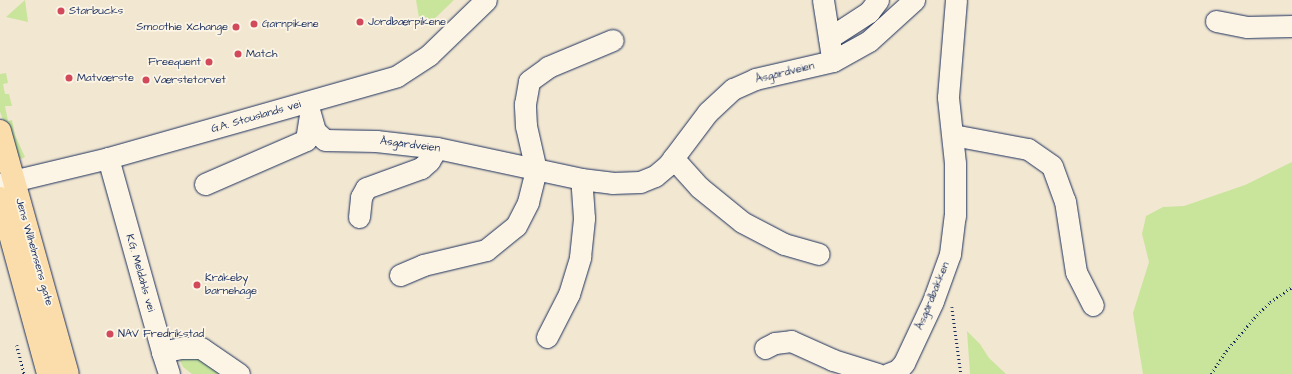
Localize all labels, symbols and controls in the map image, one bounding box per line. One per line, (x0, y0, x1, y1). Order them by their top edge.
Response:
place label: Starbucks (69, 4, 123, 18)
marker: Starbucks (56, 6, 66, 16)
place label: Jordbærpikene (368, 15, 446, 29)
place label: Garnpikene (262, 17, 319, 31)
marker: Jordbærpikene (355, 17, 365, 27)
marker: Garnpikene (249, 19, 259, 29)
place label: Smoothie Xchange (136, 20, 228, 34)
marker: Smoothie Xchange (231, 22, 241, 32)
place label: Match (246, 47, 278, 61)
marker: Match (233, 49, 243, 59)
place label: Freequent (148, 55, 201, 69)
marker: Freequent (204, 57, 214, 67)
street label: Åsgårdveien (754, 59, 816, 87)
place label: Matværste (77, 71, 134, 85)
marker: Matværste (64, 73, 74, 83)
place label: Værstetorvet (154, 73, 226, 87)
marker: Værstetorvet (141, 75, 151, 85)
street label: G.A. Stouslands vei (210, 98, 302, 136)
street label: Åsgårdveien (379, 135, 441, 155)
street label: Jens Wilhelmsens gate (12, 197, 56, 307)
street label: K.G. Meldahls vei (123, 233, 157, 313)
street label: Åsgårdbakken (913, 260, 953, 332)
place label: Kråkeby barnehage (205, 272, 257, 298)
marker: Kråkeby barnehage (192, 280, 202, 290)
place label: NAV Fredrikstad (118, 327, 204, 341)
marker: NAV Fredrikstad (105, 329, 115, 339)

